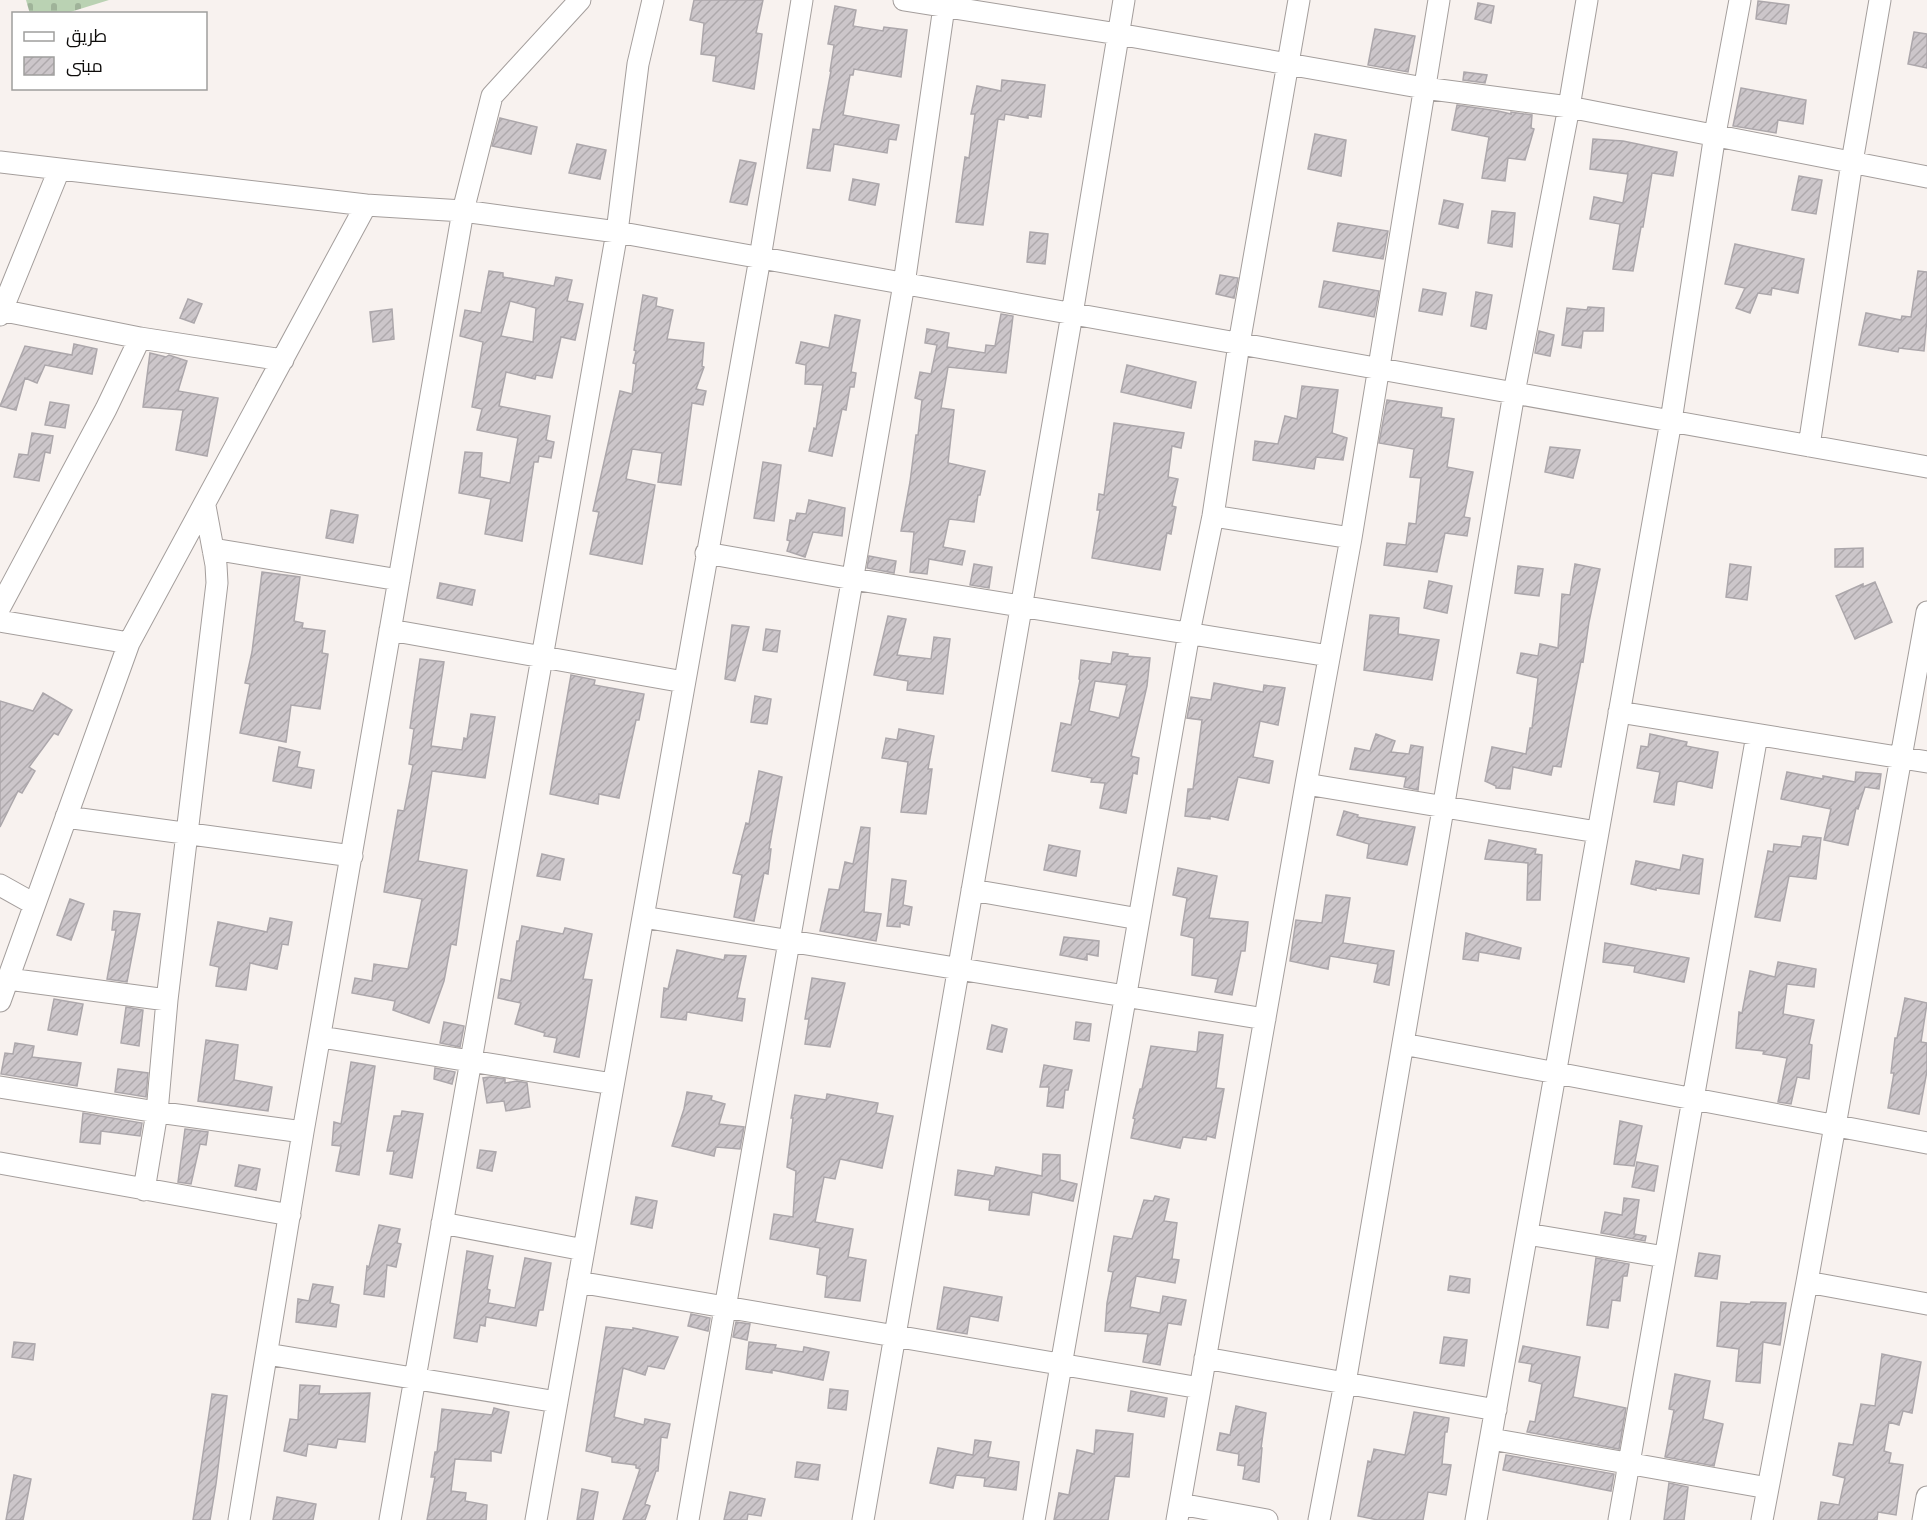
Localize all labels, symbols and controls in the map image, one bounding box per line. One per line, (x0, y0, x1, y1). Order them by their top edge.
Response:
legend (12, 12, 207, 90)
text: طريق (66, 24, 107, 48)
text: مبنى (66, 54, 103, 78)

